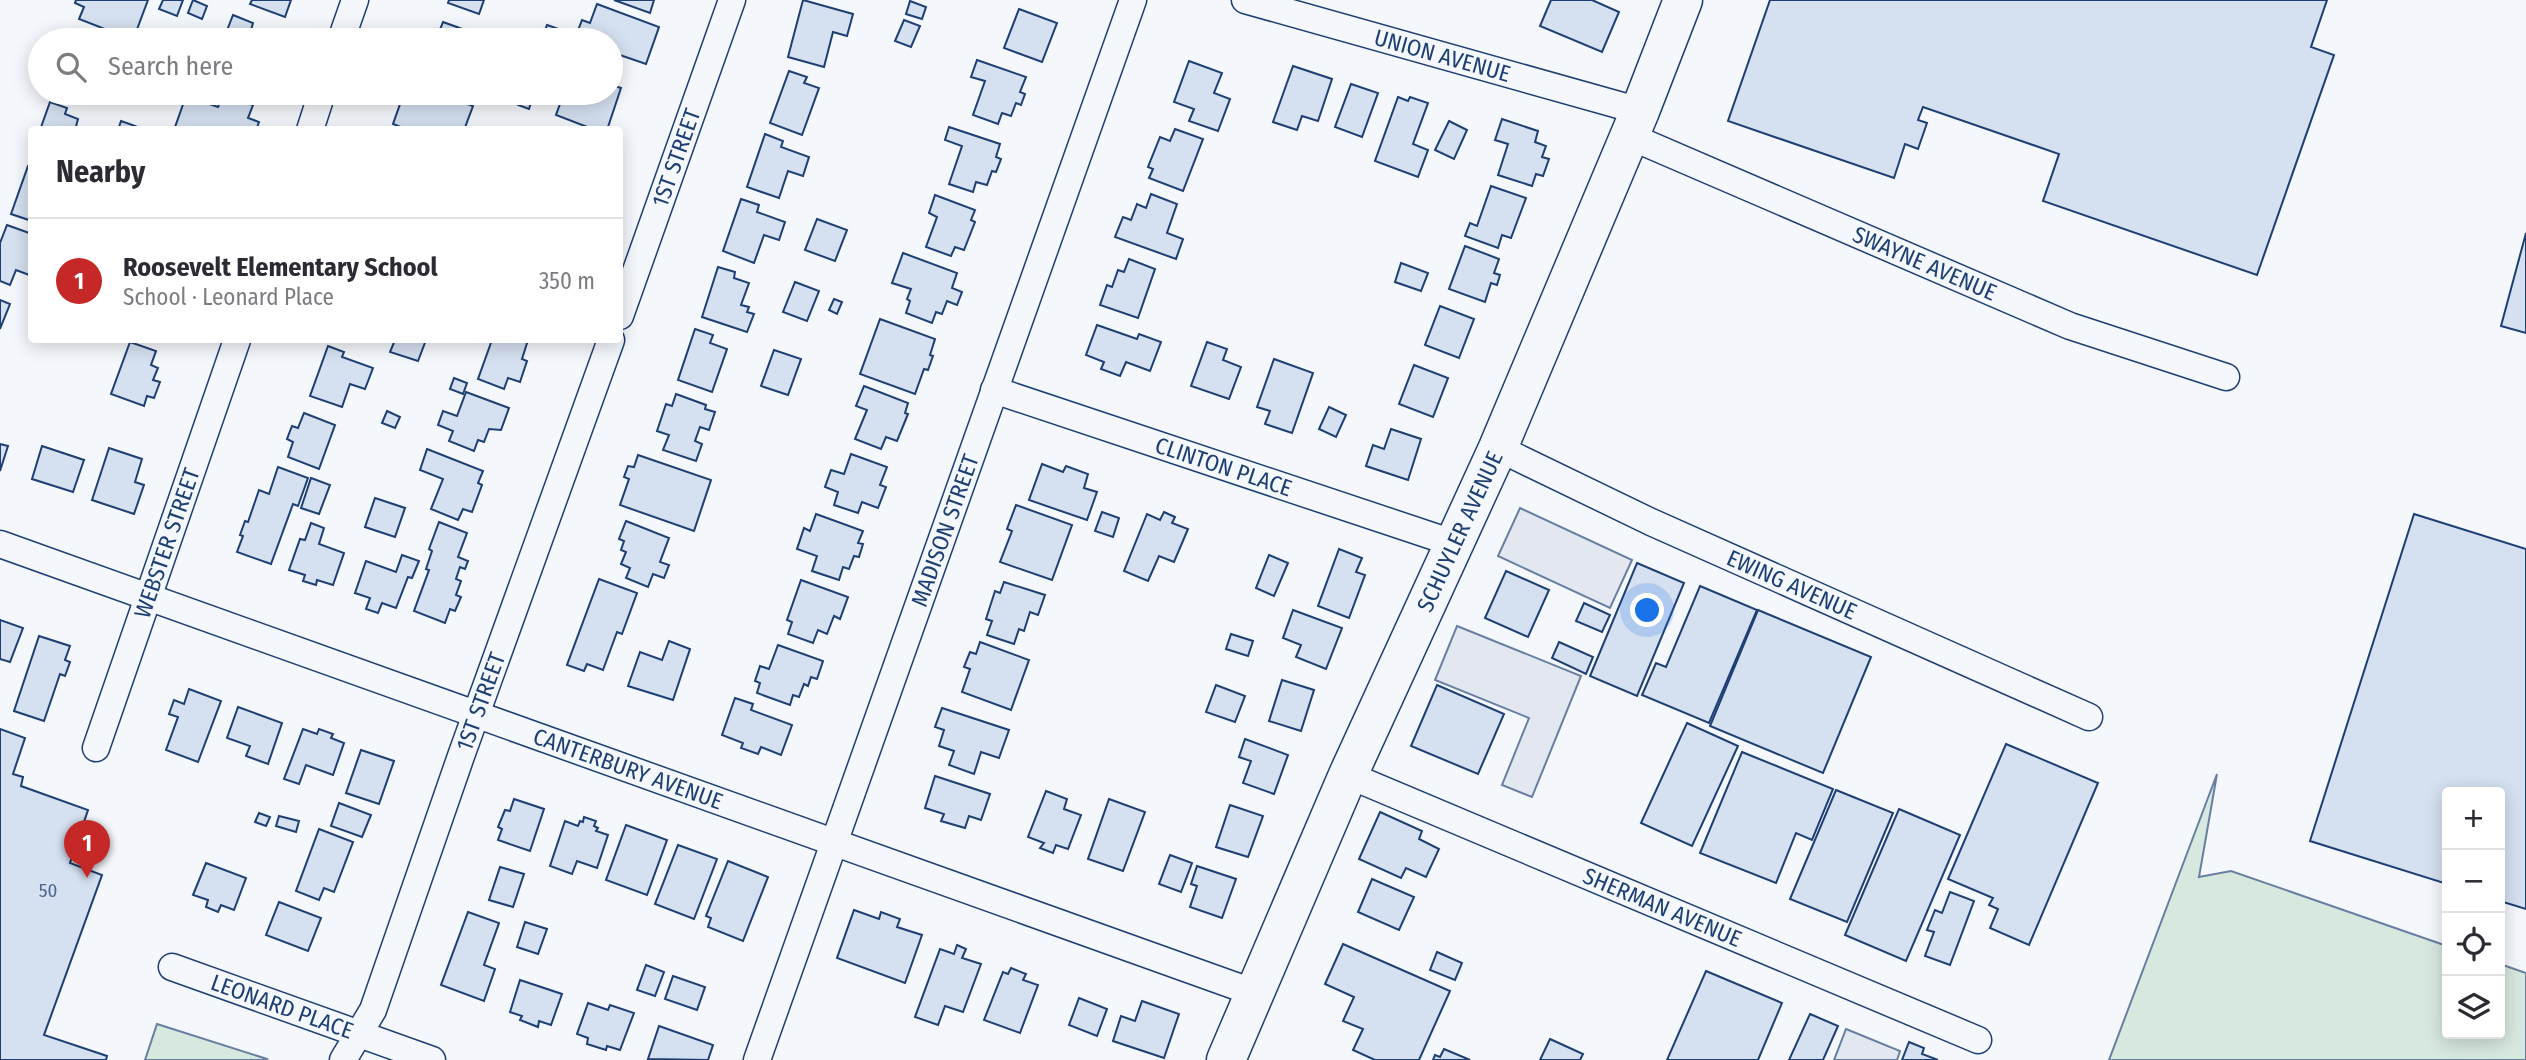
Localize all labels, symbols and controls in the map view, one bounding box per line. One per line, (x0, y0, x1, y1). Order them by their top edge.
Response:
street label: UNION AVENUE (1371, 23, 1514, 88)
search box (28, 28, 623, 105)
icon: search (52, 48, 90, 86)
text: Search here (108, 51, 233, 82)
street label: 1ST STREET (646, 104, 707, 211)
text: Nearby (56, 154, 145, 190)
street label: SWAYNE AVENUE (1849, 220, 2001, 307)
text: Roosevelt Elementary School (123, 252, 438, 283)
text: 1 (74, 267, 84, 295)
text: 350 m (539, 267, 595, 295)
text: School · Leonard Place (123, 283, 334, 311)
street label: CLINTON PLACE (1152, 431, 1295, 502)
street label: SCHUYLER AVENUE (1411, 447, 1509, 616)
street label: MADISON STREET (905, 450, 985, 610)
street label: WEBSTER STREET (128, 464, 206, 622)
street label: EWING AVENUE (1722, 544, 1861, 626)
your location (1630, 593, 1664, 627)
street label: 1ST STREET (450, 648, 511, 754)
street label: CANTERBURY AVENUE (529, 722, 727, 815)
map controls (2442, 787, 2505, 1039)
button: + (2442, 787, 2505, 850)
pin: 1 (64, 820, 110, 878)
button: − (2442, 850, 2505, 913)
street label: SHERMAN AVENUE (1579, 862, 1746, 953)
house number: 50 (39, 879, 57, 902)
button: locate (2442, 913, 2505, 976)
street label: LEONARD PLACE (207, 968, 357, 1045)
button: layers (2442, 976, 2505, 1039)

